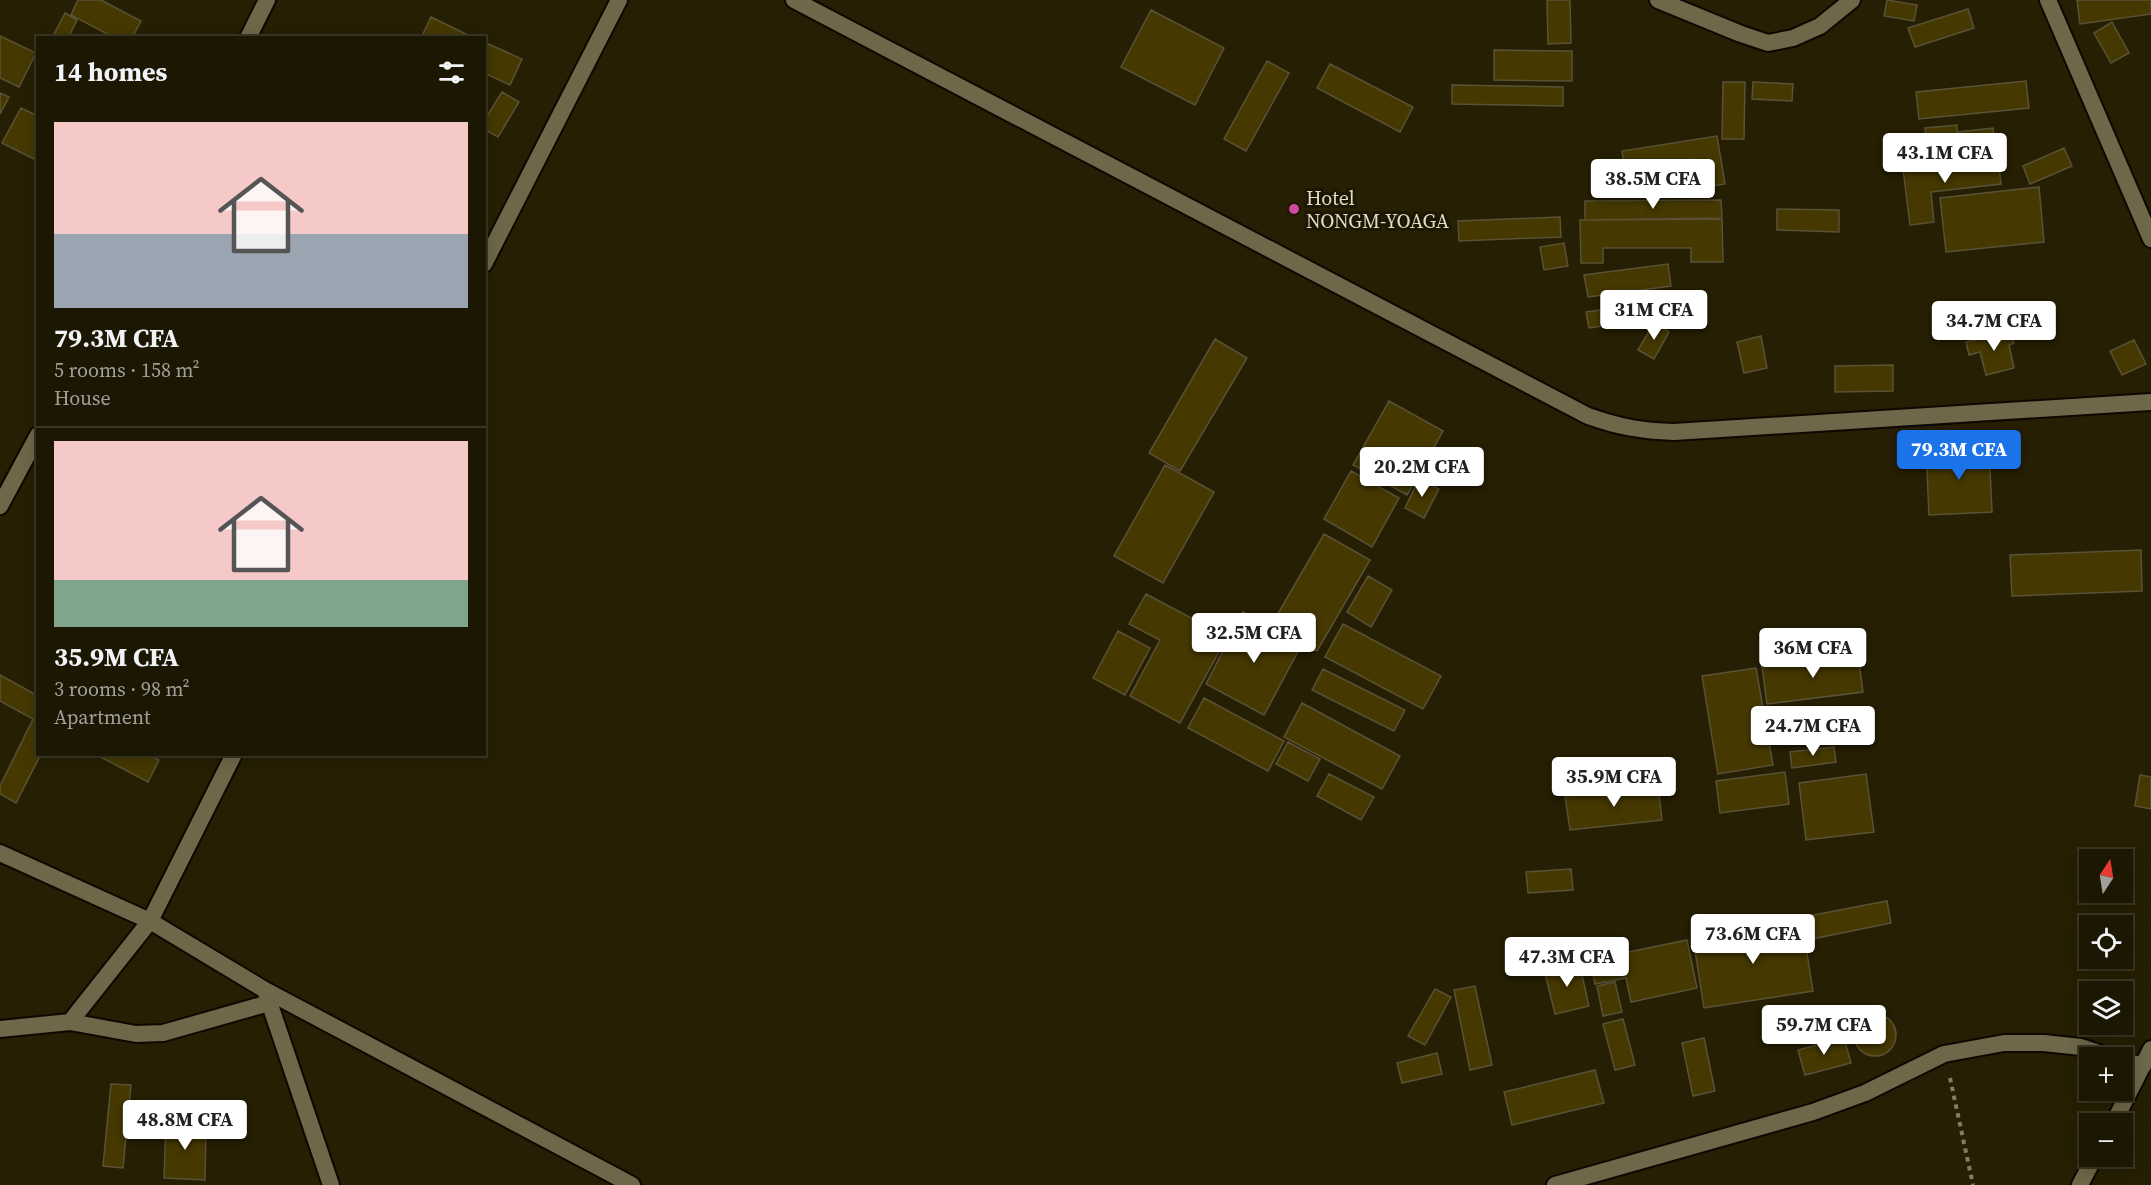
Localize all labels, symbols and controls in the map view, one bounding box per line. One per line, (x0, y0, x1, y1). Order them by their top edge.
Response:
text: 14 homes (54, 54, 167, 90)
icon: filters (435, 56, 468, 89)
pin: 43.1M CFA (1876, 133, 2014, 184)
text: 43.1M CFA (1897, 138, 1993, 166)
pin: 38.5M CFA (1584, 159, 1722, 210)
icon: home (207, 161, 315, 269)
text: 38.5M CFA (1605, 164, 1701, 192)
place label: Hotel NONGM-YOAGA (1306, 184, 1450, 235)
marker: Hotel NONGM-YOAGA (1287, 202, 1301, 216)
pin: 31M CFA (1599, 290, 1709, 341)
text: 31M CFA (1614, 295, 1694, 323)
pin: 34.7M CFA (1925, 301, 2063, 352)
text: 34.7M CFA (1946, 306, 2042, 334)
text: 79.3M CFA (54, 320, 179, 356)
text: 5 rooms · 158 m² (54, 356, 200, 384)
text: House (54, 384, 111, 412)
pin: 79.3M CFA (1890, 430, 2028, 481)
text: 79.3M CFA (1911, 435, 2007, 463)
pin: 20.2M CFA (1353, 447, 1491, 498)
text: 20.2M CFA (1374, 452, 1470, 480)
icon: home (207, 480, 315, 588)
pin: 32.5M CFA (1185, 613, 1323, 664)
text: 32.5M CFA (1206, 618, 1302, 646)
pin: 36M CFA (1758, 628, 1868, 679)
text: 36M CFA (1773, 633, 1853, 661)
text: 35.9M CFA (54, 639, 179, 675)
text: 3 rooms · 98 m² (54, 675, 190, 703)
text: Apartment (54, 703, 151, 731)
pin: 24.7M CFA (1744, 706, 1882, 757)
text: 24.7M CFA (1765, 711, 1861, 739)
pin: 35.9M CFA (1545, 757, 1683, 808)
text: 35.9M CFA (1566, 762, 1662, 790)
north arrow (2079, 849, 2133, 903)
map controls (2079, 849, 2133, 1167)
pin: 73.6M CFA (1684, 914, 1822, 965)
button: locate (2079, 915, 2133, 969)
text: 73.6M CFA (1705, 919, 1801, 947)
pin: 47.3M CFA (1498, 937, 1636, 988)
text: 47.3M CFA (1519, 942, 1615, 970)
button: layers (2079, 981, 2133, 1035)
pin: 59.7M CFA (1755, 1005, 1893, 1056)
text: 59.7M CFA (1776, 1010, 1872, 1038)
button: + (2079, 1047, 2133, 1101)
pin: 48.8M CFA (116, 1100, 254, 1151)
text: 48.8M CFA (137, 1105, 233, 1133)
button: − (2079, 1113, 2133, 1167)

